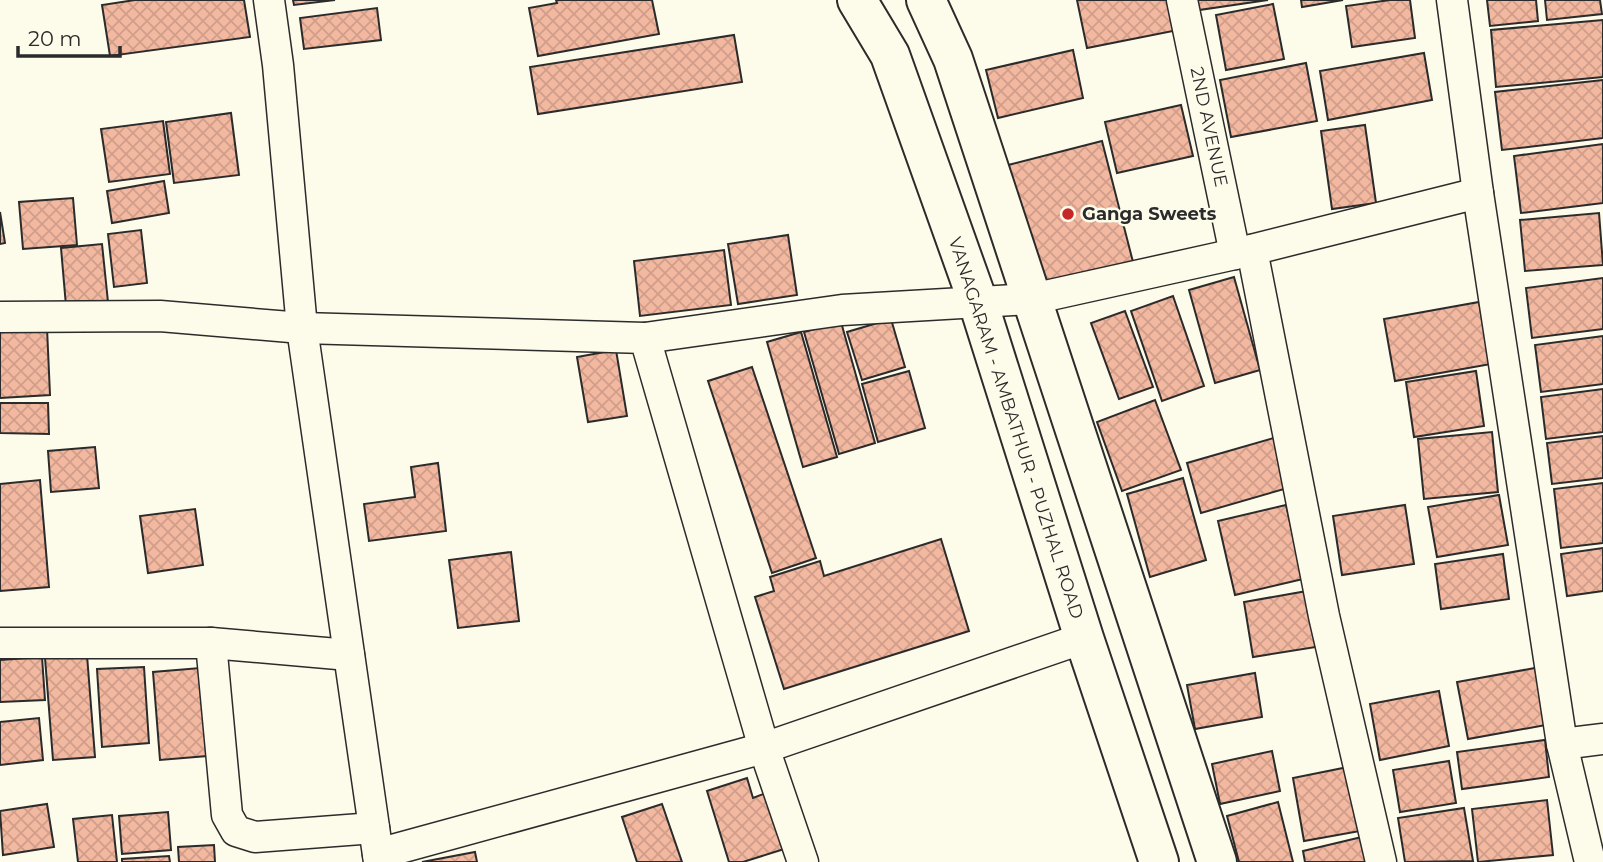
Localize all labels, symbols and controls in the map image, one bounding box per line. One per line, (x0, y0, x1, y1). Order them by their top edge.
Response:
scale bar (18, 14, 119, 58)
text: 20 m (28, 26, 82, 51)
street label: 2ND AVENUE (1186, 65, 1232, 189)
place label: Ganga Sweets (1082, 203, 1217, 225)
marker: Ganga Sweets (1060, 206, 1076, 222)
street label: VANAGARAM - AMBATHUR - PUZHAL ROAD (944, 234, 1088, 622)

